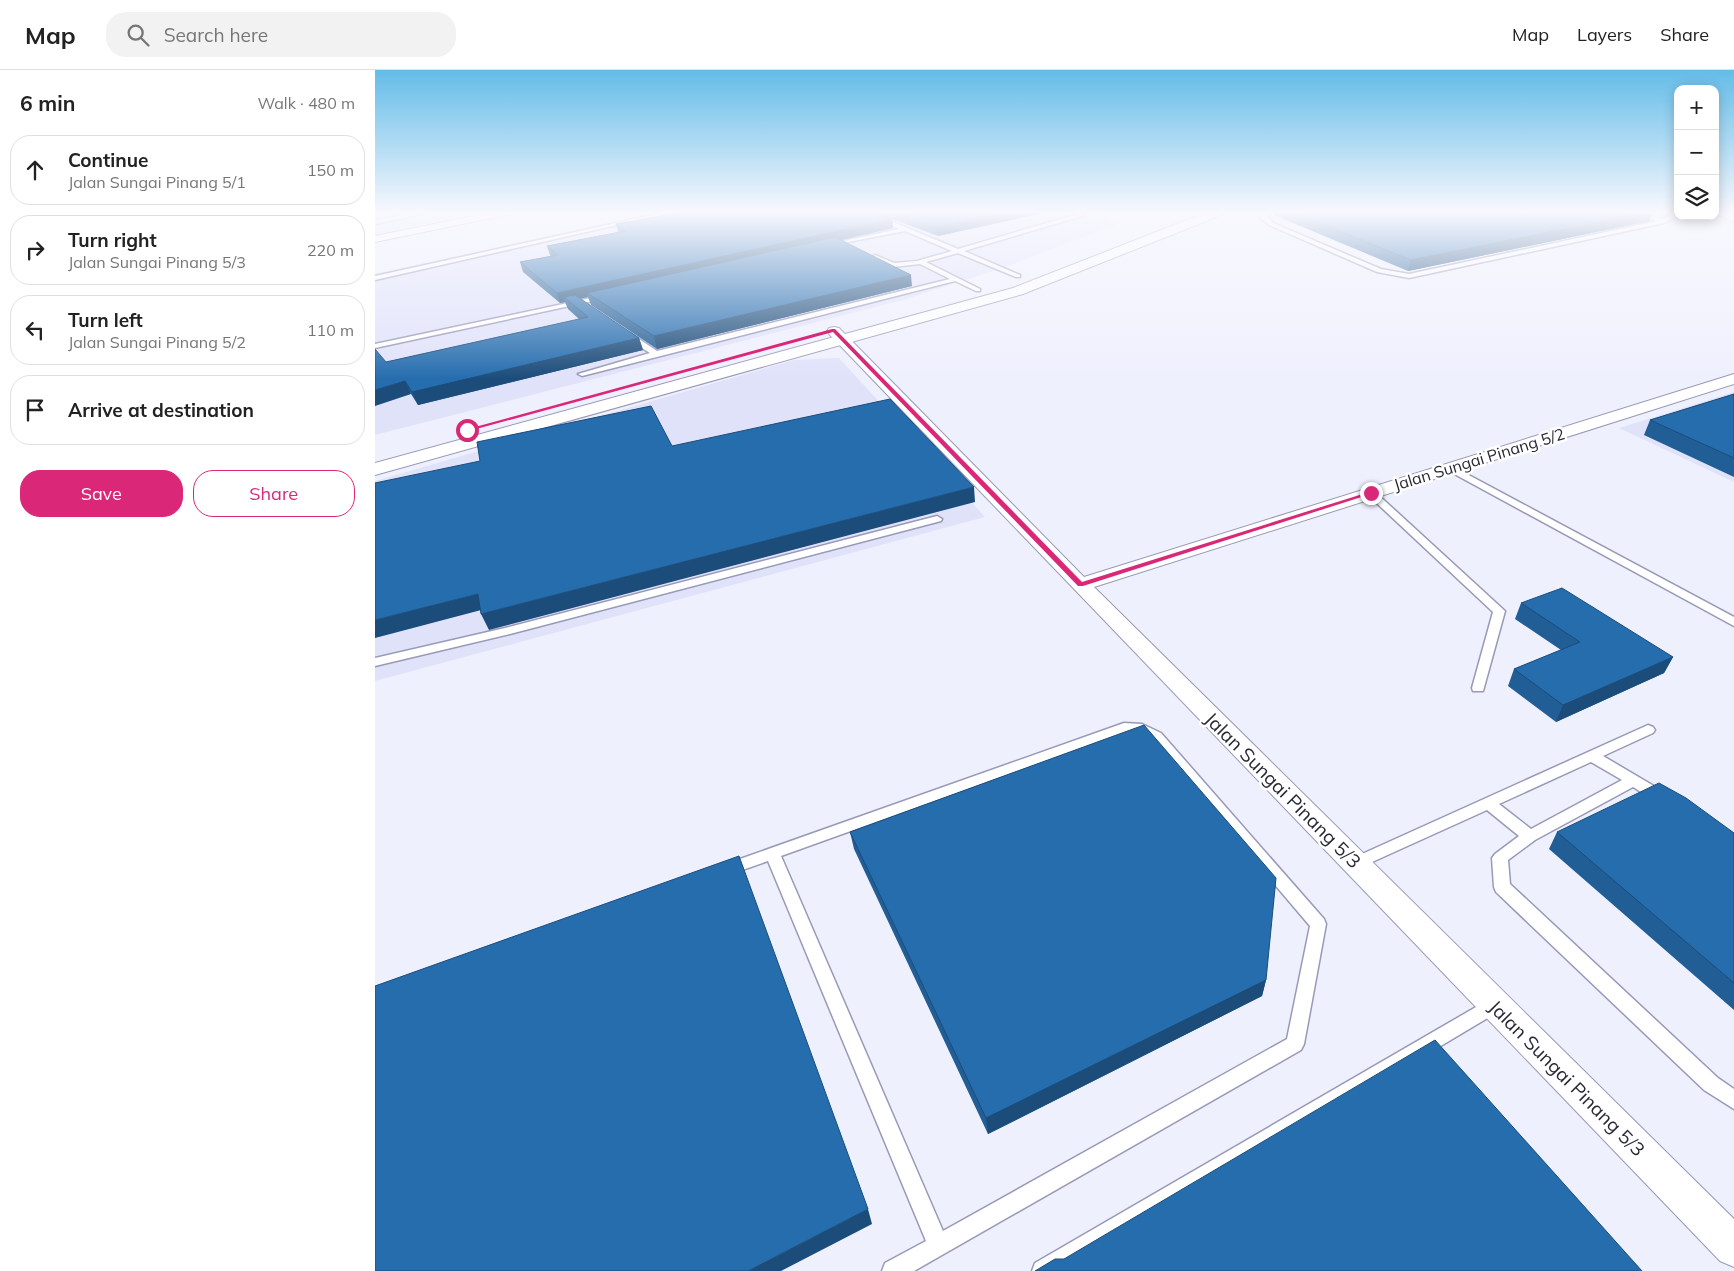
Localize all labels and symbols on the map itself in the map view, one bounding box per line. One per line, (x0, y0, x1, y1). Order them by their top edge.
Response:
route start (456, 419, 479, 442)
street label: Jalan Sungai Pinang 5/2 (1391, 423, 1567, 495)
route end (1360, 482, 1383, 505)
street label: Jalan Sungai Pinang 5/3 (1200, 707, 1366, 873)
street label: Jalan Sungai Pinang 5/3 (1484, 995, 1650, 1161)

